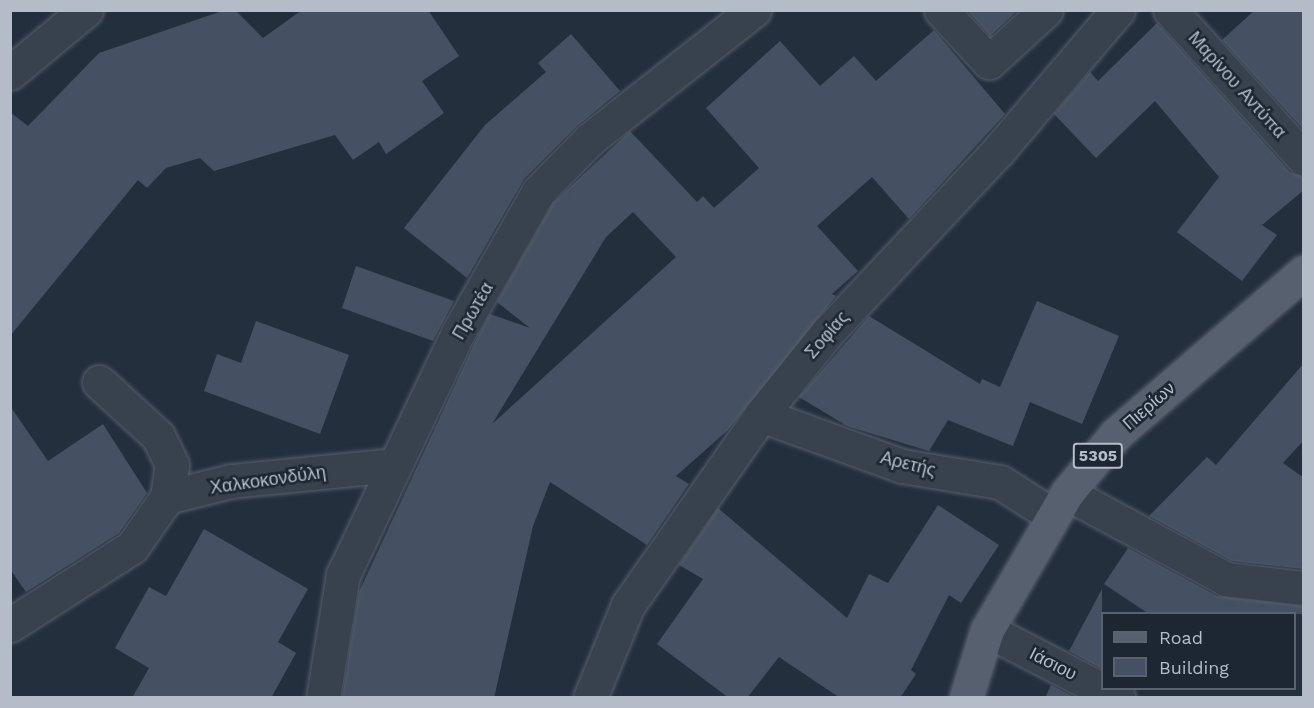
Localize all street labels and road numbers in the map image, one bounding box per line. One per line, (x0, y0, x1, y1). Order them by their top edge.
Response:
street label: Μαρίνου Αντύπα (1183, 27, 1291, 143)
street label: Πρωτέα (448, 279, 498, 343)
street label: Σοφίας (801, 307, 853, 363)
street label: Πιερίων (1118, 377, 1180, 435)
road number: 5305 (1072, 443, 1124, 469)
street label: Αρετής (878, 447, 938, 481)
street label: Χαλκοκονδύλη (209, 461, 327, 499)
street label: Ιάσιου (1026, 643, 1080, 685)

